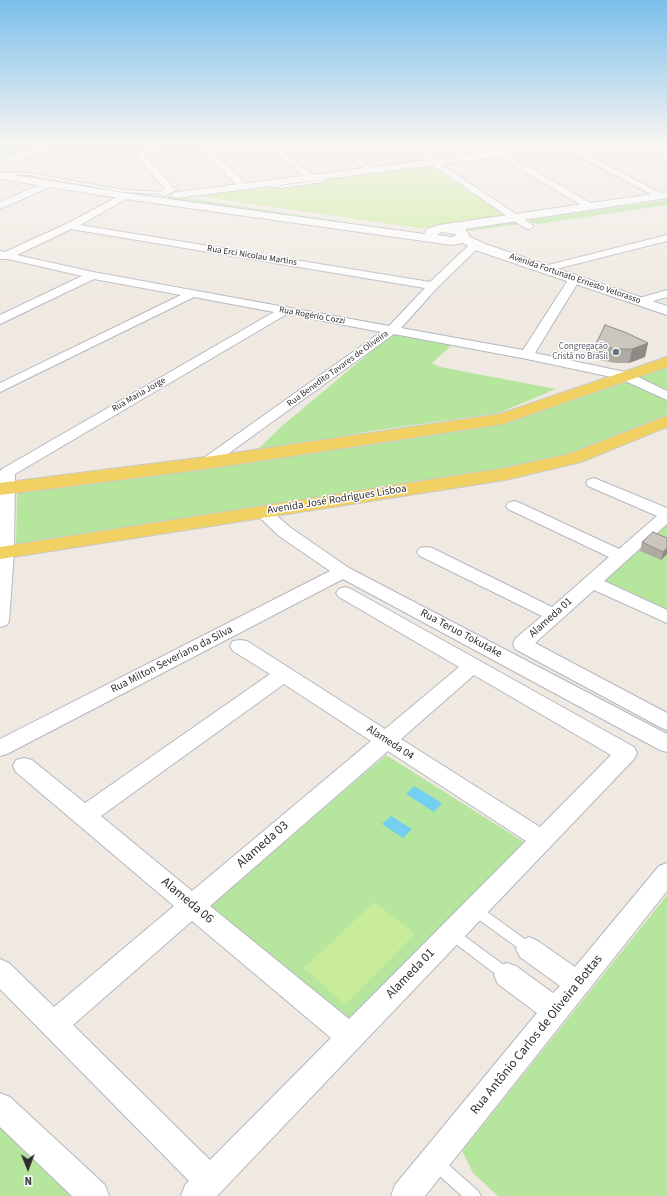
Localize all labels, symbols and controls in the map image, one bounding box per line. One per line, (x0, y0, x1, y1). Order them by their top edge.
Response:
street label: Rua Erci Nicolau Martins (206, 244, 298, 268)
street label: Avenida Fortunato Ernesto Vetorasso (508, 251, 642, 307)
street label: Rua Rogério Cozzi (278, 305, 346, 327)
street label: Rua Benedito Tavares de Oliveira (285, 329, 391, 409)
place label: Congregação Cristã no Brasil (552, 342, 608, 363)
marker: Congregação Cristã no Brasil (611, 347, 621, 357)
street label: Rua Maria Jorge (110, 375, 168, 415)
street label: Avenida José Rodrigues Lisboa (266, 482, 408, 518)
street label: Alameda 01 (527, 595, 575, 641)
street label: Rua Teruo Tokutake (418, 607, 504, 661)
street label: Rua Milton Severiano da Silva (109, 623, 235, 697)
street label: Alameda 04 (364, 723, 416, 763)
street label: Alameda 03 (234, 818, 292, 872)
street label: Alameda 06 (158, 875, 216, 927)
street label: Alameda 01 (383, 946, 439, 1002)
street label: Rua Antônio Carlos de Oliveira Bottas (468, 952, 606, 1118)
north arrow (8, 1148, 48, 1188)
text: N (24, 1173, 32, 1188)

